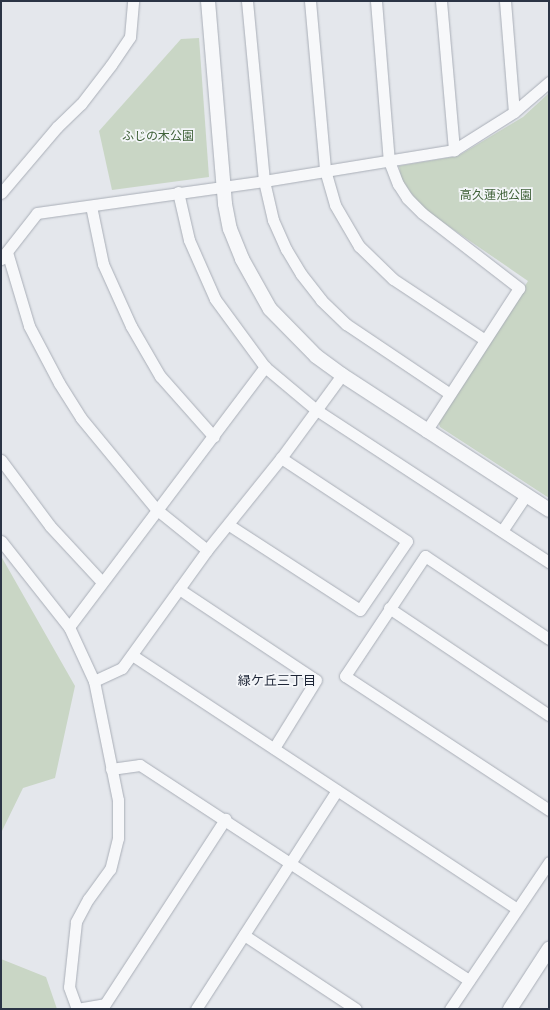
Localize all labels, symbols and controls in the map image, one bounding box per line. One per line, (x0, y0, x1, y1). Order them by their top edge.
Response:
park label: ふじの木公園 (122, 129, 194, 143)
park label: 高久蓮池公園 (460, 188, 532, 202)
district label: 緑ケ丘三丁目 (238, 673, 316, 689)

